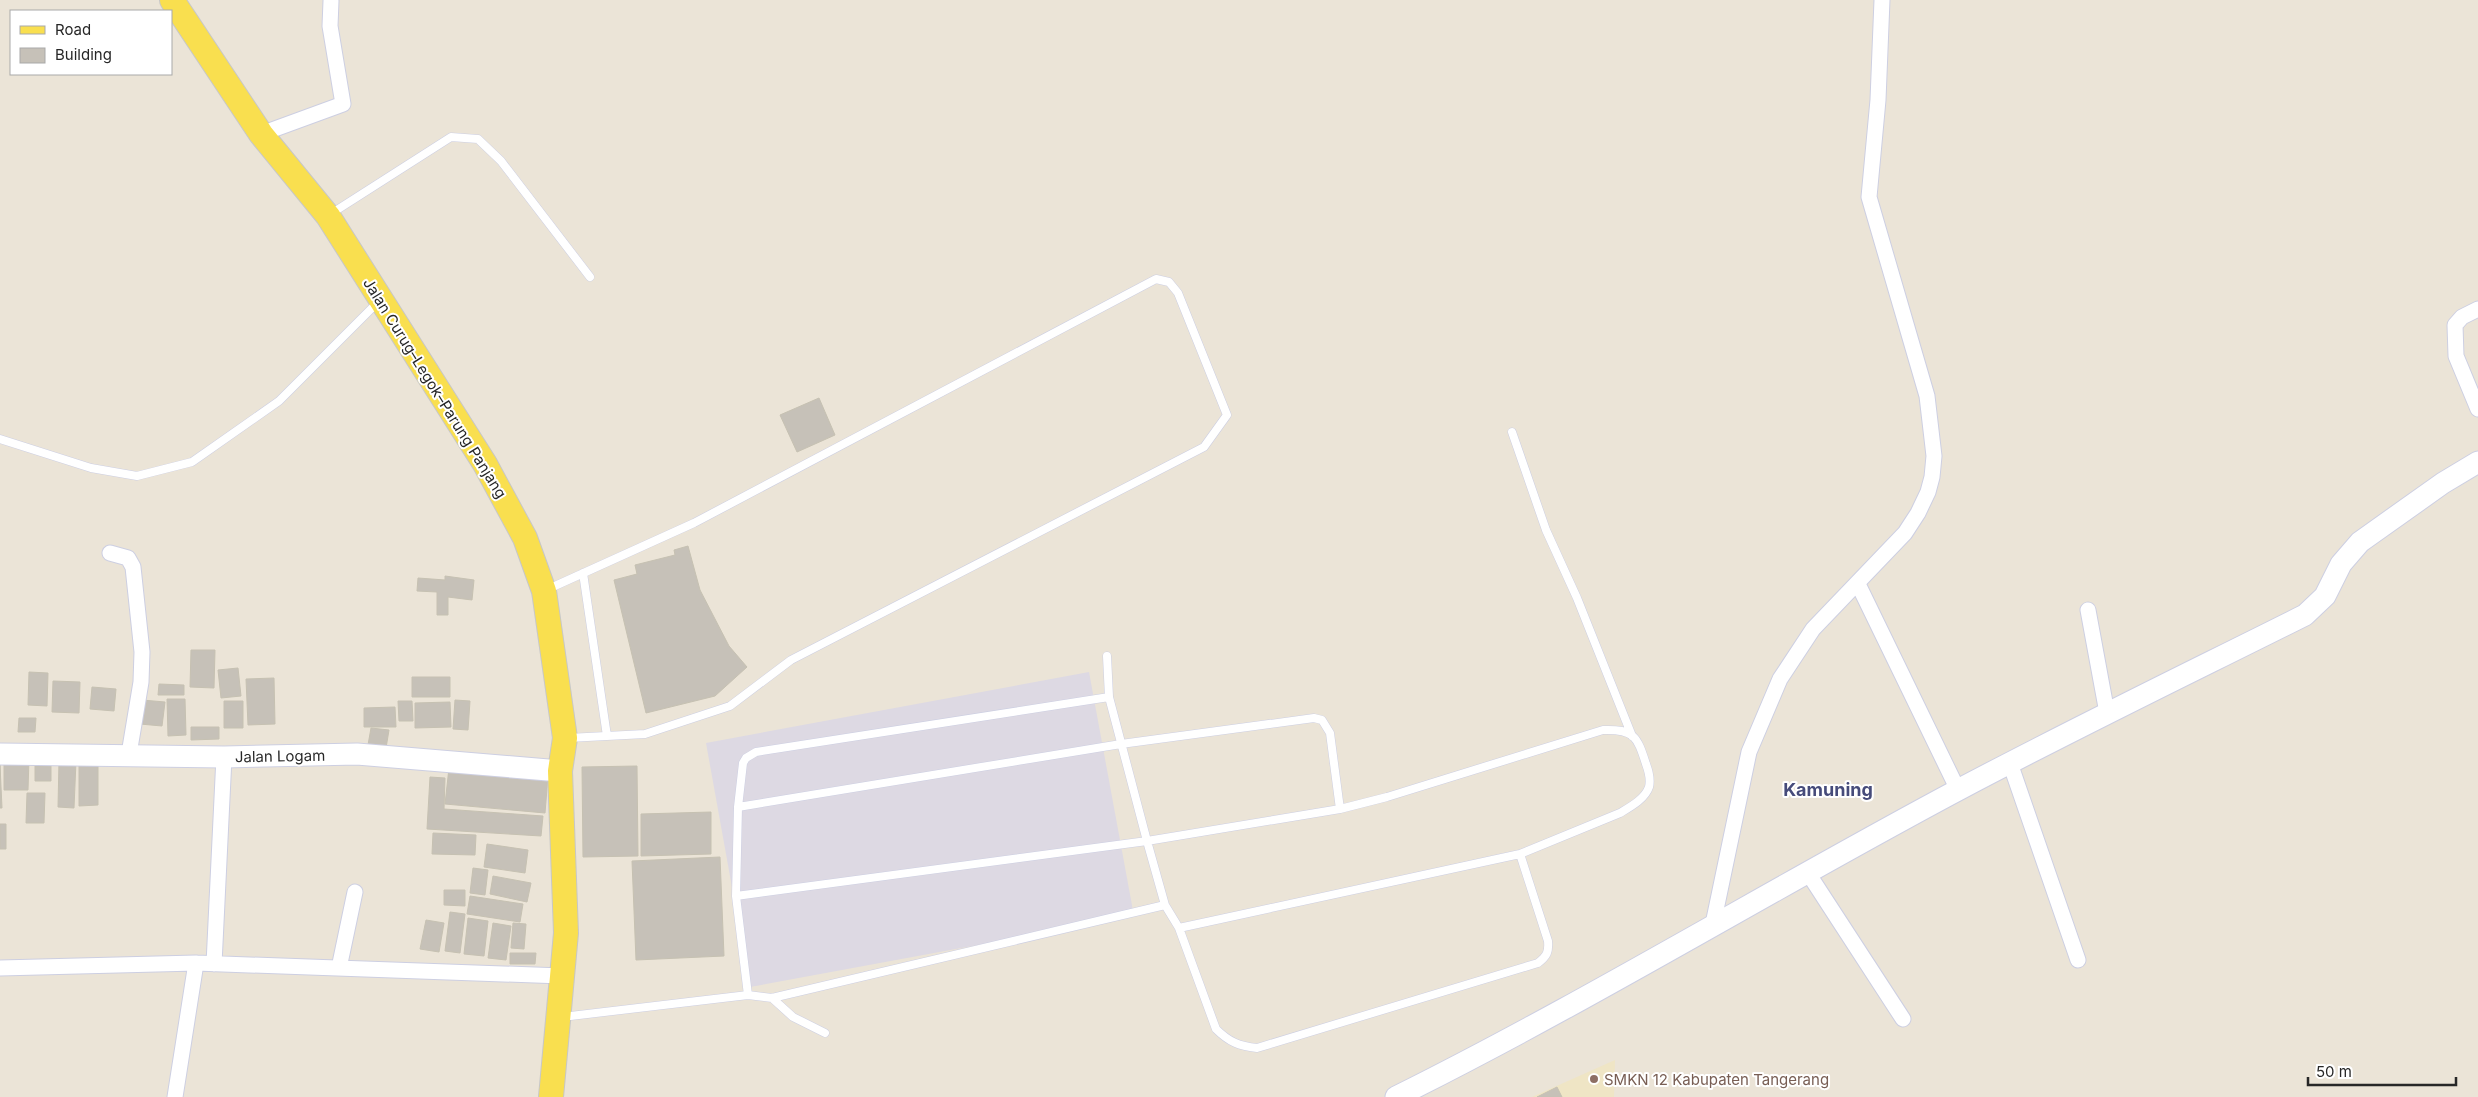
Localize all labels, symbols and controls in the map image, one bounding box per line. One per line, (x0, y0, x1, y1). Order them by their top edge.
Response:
legend (10, 10, 172, 75)
text: Road (55, 20, 91, 39)
text: Building (55, 45, 112, 64)
street label: Jalan Curug–Legok–Parung Panjang (359, 274, 511, 502)
street label: Jalan Logam (235, 746, 325, 766)
district label: Kamuning (1783, 779, 1873, 800)
scale bar (2308, 1054, 2456, 1086)
text: 50 m (2316, 1062, 2352, 1081)
place label: SMKN 12 Kabupaten Tangerang (1604, 1070, 1829, 1089)
marker: SMKN 12 Kabupaten Tangerang (1588, 1073, 1600, 1085)

